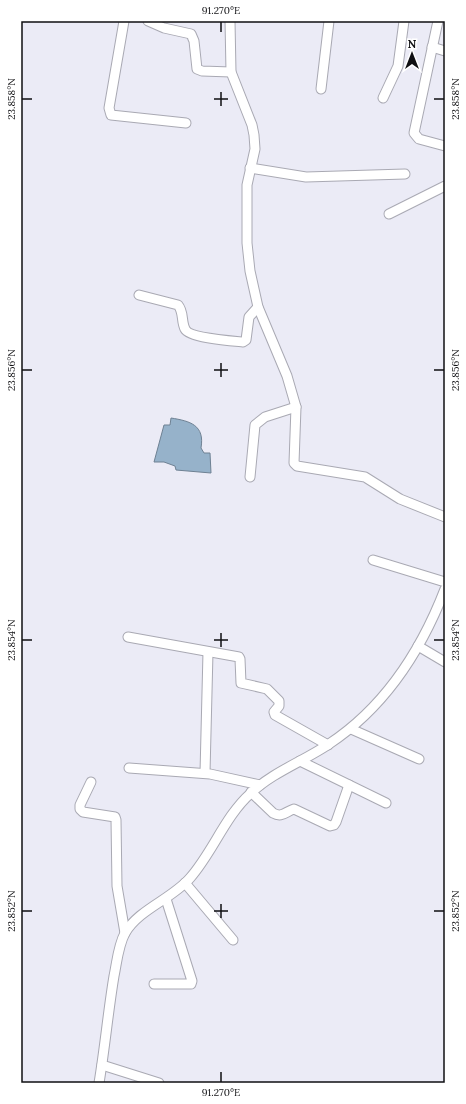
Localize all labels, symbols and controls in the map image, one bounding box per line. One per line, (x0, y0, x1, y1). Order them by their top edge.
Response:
text: 91.270°E (202, 4, 240, 17)
north arrow (392, 34, 432, 74)
text: N (408, 37, 417, 51)
text: 23.858°N (5, 78, 18, 120)
text: 23.858°N (449, 78, 462, 120)
text: 23.856°N (5, 349, 18, 391)
text: 23.856°N (449, 349, 462, 391)
text: 23.854°N (5, 619, 18, 661)
text: 23.854°N (449, 619, 462, 661)
text: 23.852°N (5, 890, 18, 932)
text: 23.852°N (449, 890, 462, 932)
text: 91.270°E (202, 1086, 240, 1099)

